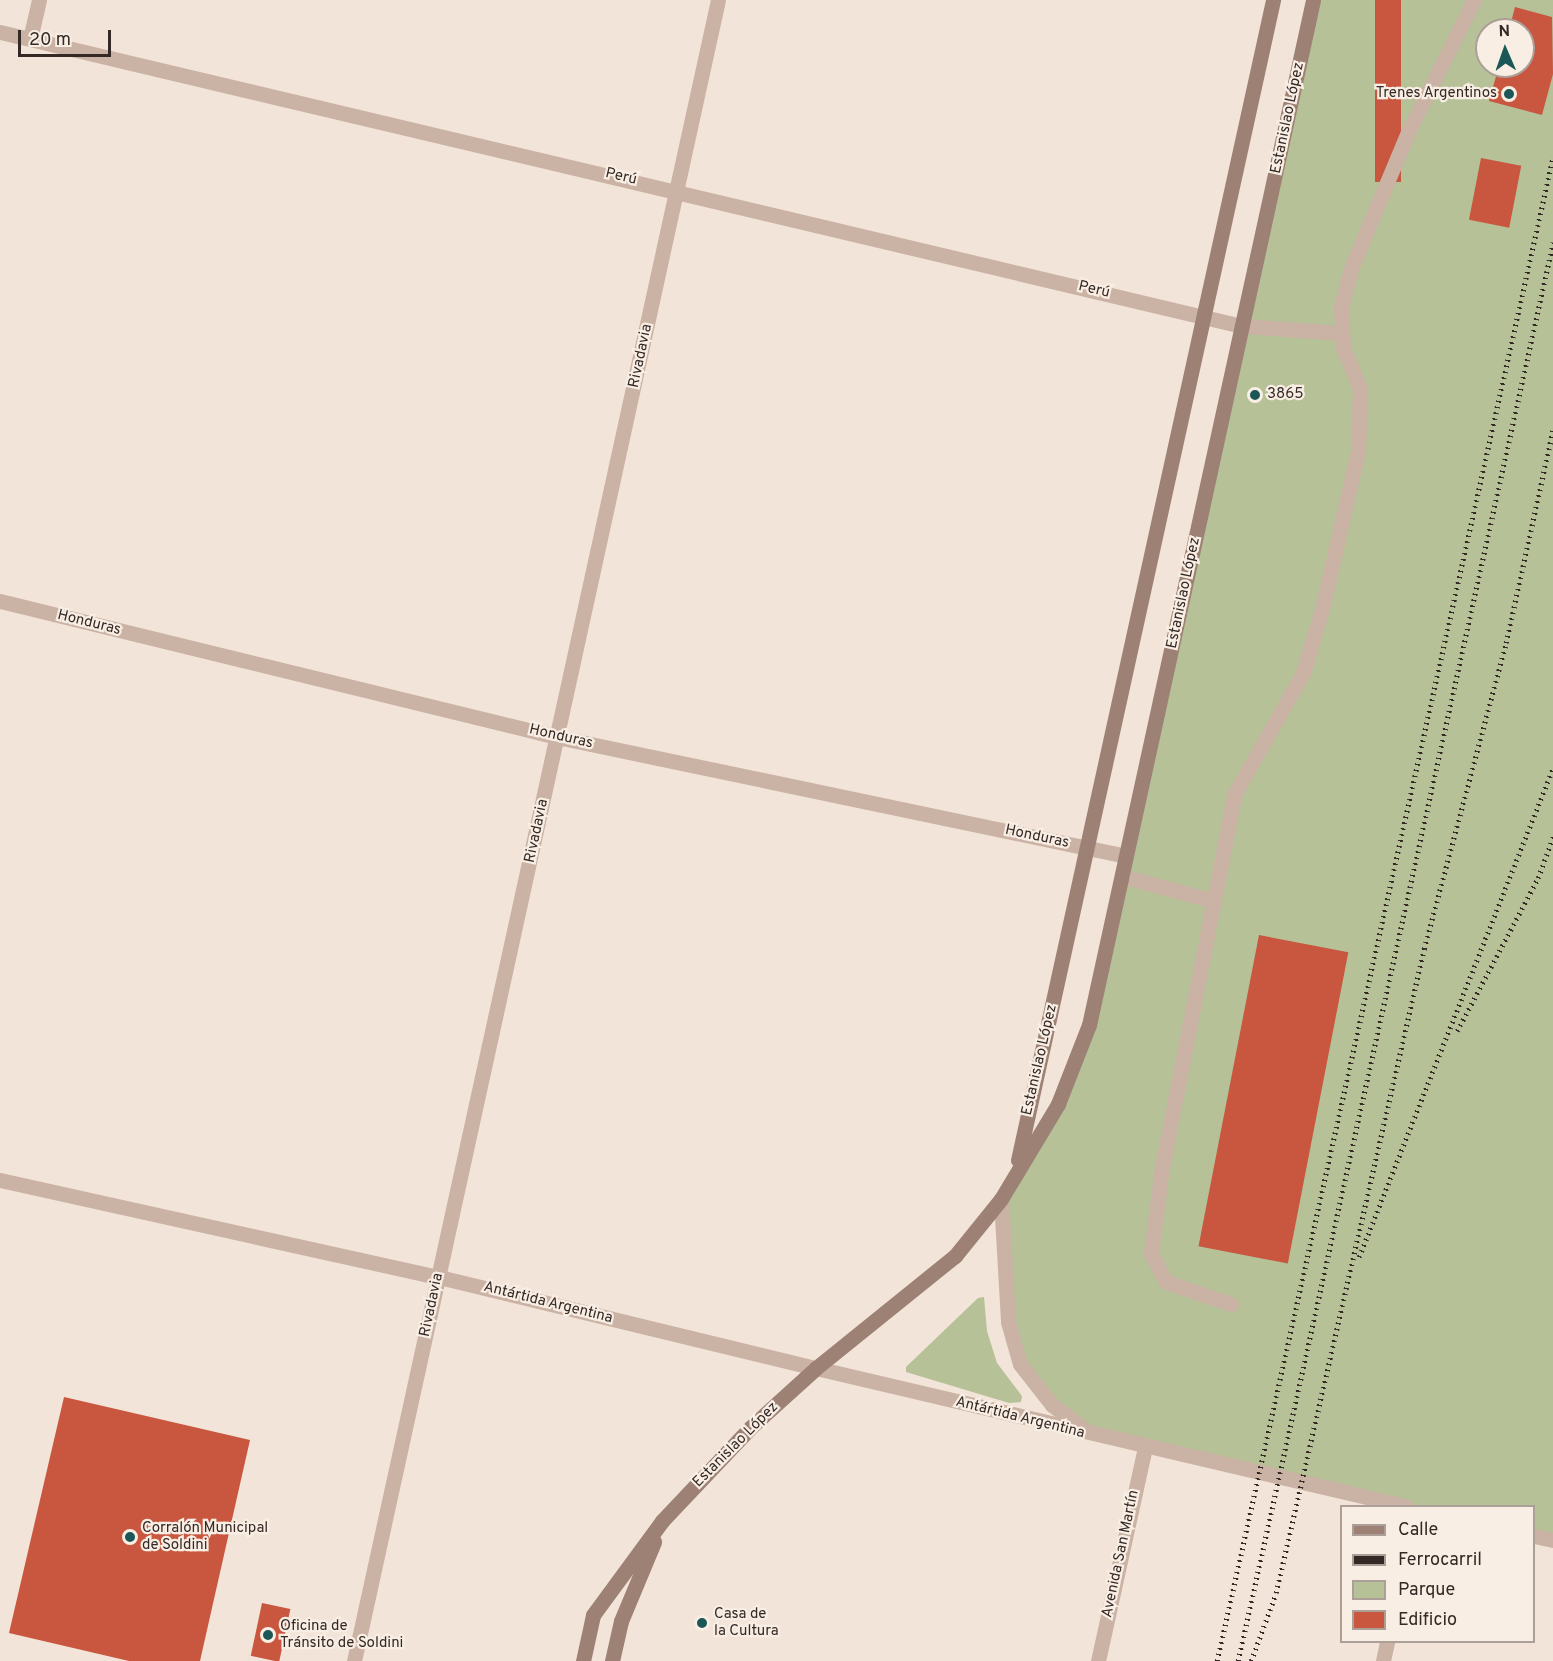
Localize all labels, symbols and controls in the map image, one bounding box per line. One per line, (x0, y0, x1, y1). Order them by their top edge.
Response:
scale bar (21, 18, 114, 56)
north arrow (1475, 18, 1535, 78)
text: N (1498, 22, 1511, 42)
text: 20 m (29, 29, 71, 52)
street label: Estanislao López (1267, 61, 1309, 175)
place label: Trenes Argentinos (1375, 85, 1497, 103)
marker: Trenes Argentinos (1502, 87, 1516, 101)
street label: Perú (603, 165, 639, 189)
street label: Perú (1076, 278, 1112, 302)
street label: Rivadavia (625, 322, 657, 390)
place label: 3865 (1267, 386, 1303, 404)
marker: 3865 (1248, 388, 1262, 402)
street label: Estanislao López (1163, 536, 1205, 650)
street label: Honduras (55, 606, 123, 640)
street label: Honduras (527, 721, 595, 753)
street label: Rivadavia (521, 797, 553, 865)
street label: Honduras (1003, 821, 1071, 853)
street label: Estanislao López (1018, 1003, 1062, 1117)
street label: Rivadavia (416, 1271, 448, 1339)
street label: Antártida Argentina (481, 1278, 615, 1328)
street label: Antártida Argentina (953, 1393, 1087, 1443)
street label: Estanislao López (690, 1399, 782, 1491)
street label: Avenida San Martín (1099, 1489, 1143, 1619)
legend (1340, 1505, 1535, 1643)
place label: Corralón Municipal de Soldini (142, 1519, 268, 1554)
text: Calle (1398, 1519, 1438, 1542)
marker: Corralón Municipal de Soldini (123, 1530, 137, 1544)
text: Ferrocarril (1398, 1549, 1482, 1572)
text: Parque (1398, 1579, 1455, 1602)
place label: Casa de la Cultura (714, 1605, 779, 1640)
text: Edificio (1398, 1609, 1457, 1632)
marker: Casa de la Cultura (695, 1616, 709, 1630)
place label: Oficina de Tránsito de Soldini (280, 1617, 403, 1652)
marker: Oficina de Tránsito de Soldini (261, 1628, 275, 1642)

